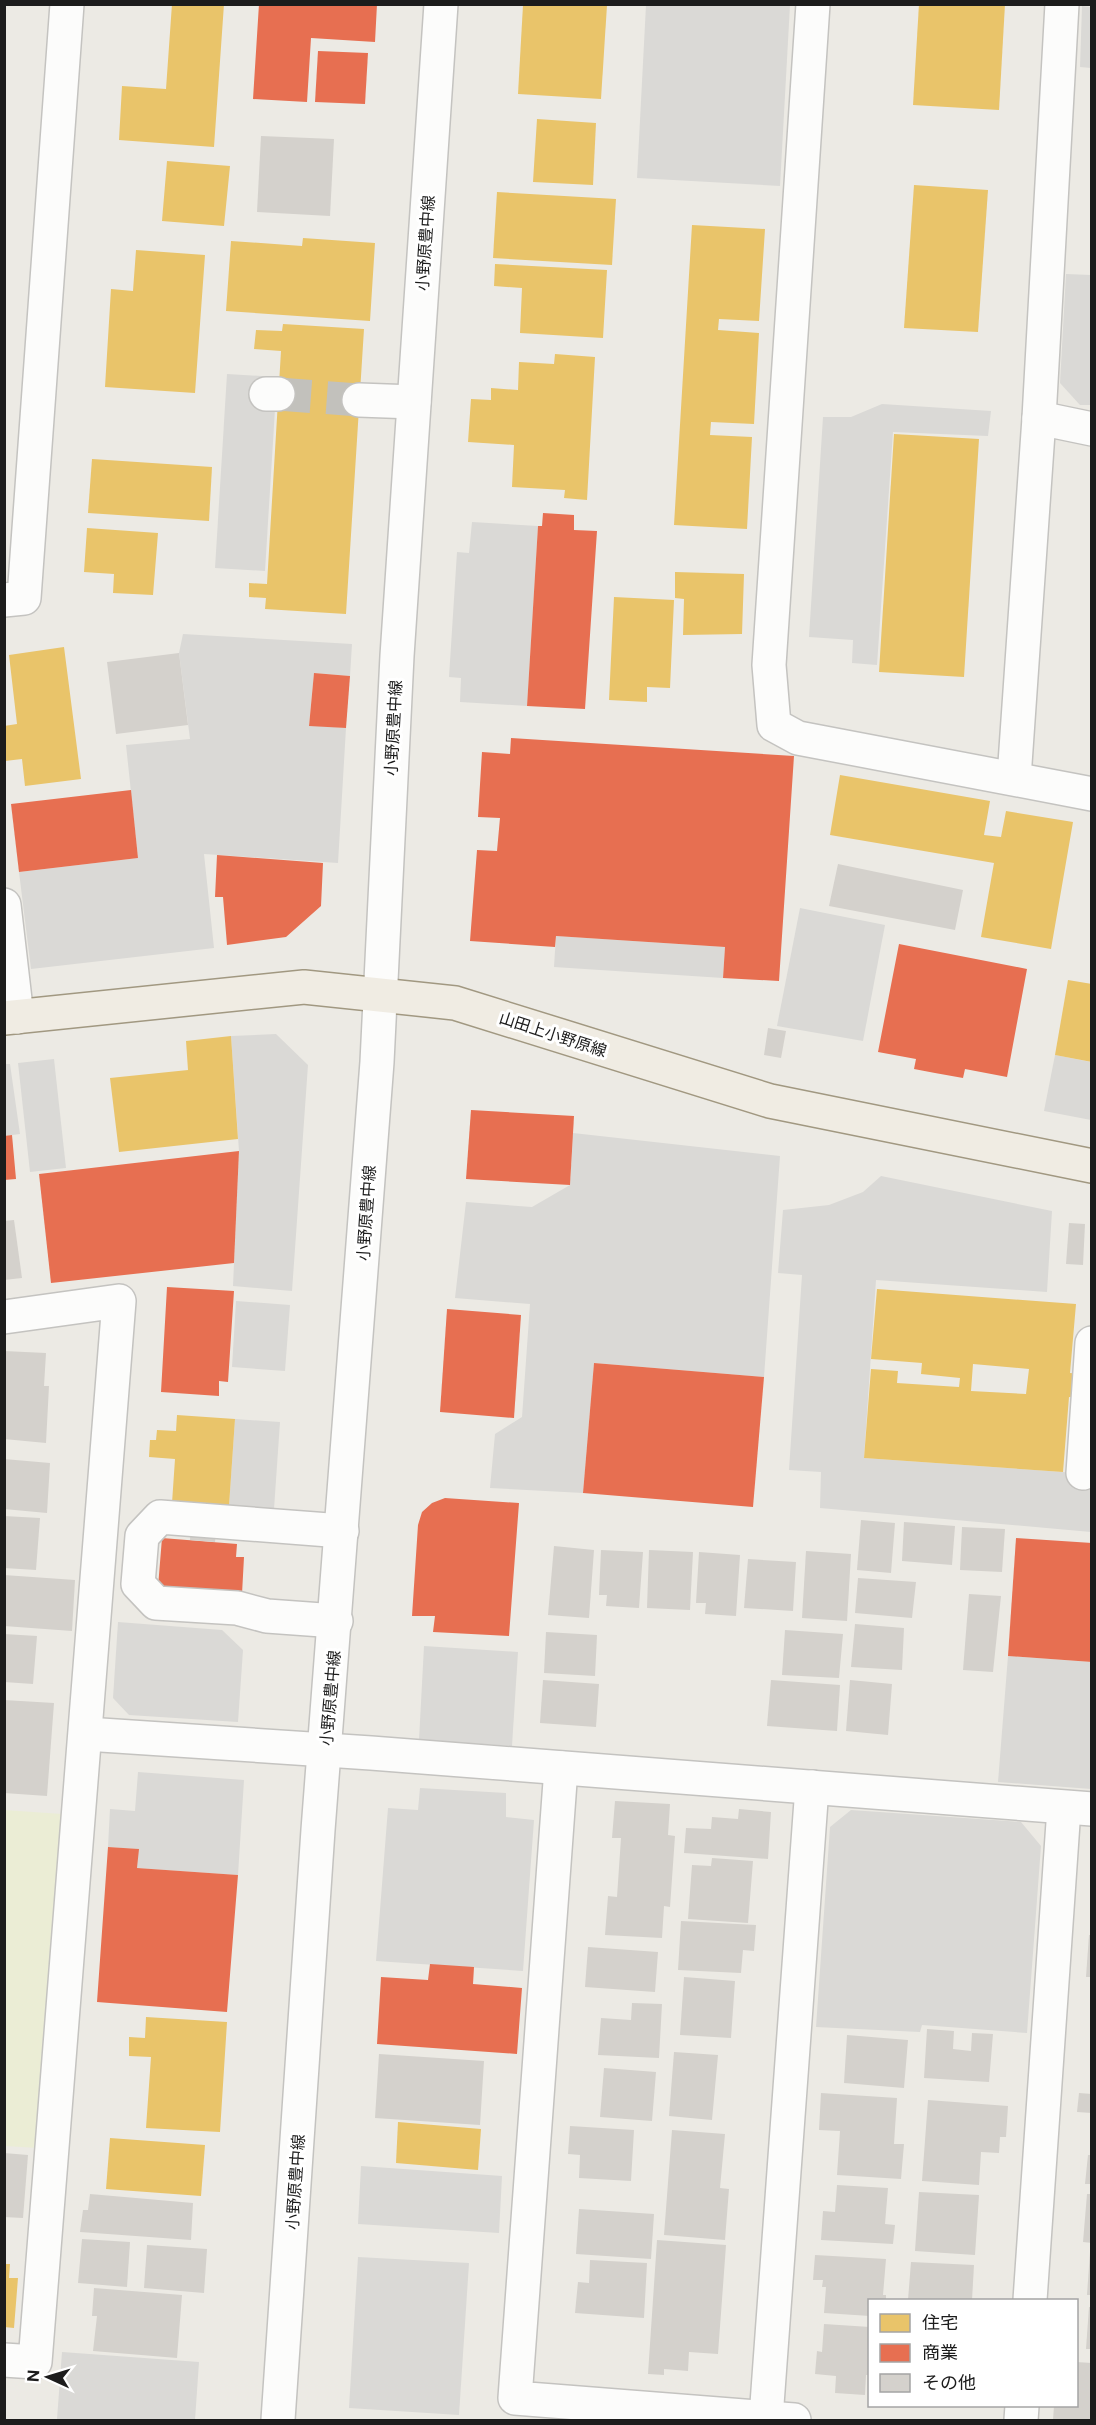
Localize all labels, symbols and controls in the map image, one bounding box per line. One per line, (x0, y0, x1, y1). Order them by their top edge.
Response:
street label: 小野原豊中線 (413, 194, 438, 292)
street label: 小野原豊中線 (381, 680, 405, 776)
street label: 山田上小野原線 (497, 1008, 609, 1061)
street label: 小野原豊中線 (354, 1164, 379, 1262)
street label: 小野原豊中線 (317, 1649, 344, 1747)
street label: 小野原豊中線 (283, 2133, 308, 2231)
legend (868, 2299, 1078, 2407)
text: 住宅 (922, 2312, 958, 2333)
text: 商業 (922, 2342, 958, 2363)
north arrow (18, 2347, 78, 2407)
text: N (24, 2369, 43, 2383)
text: その他 (922, 2372, 976, 2393)

